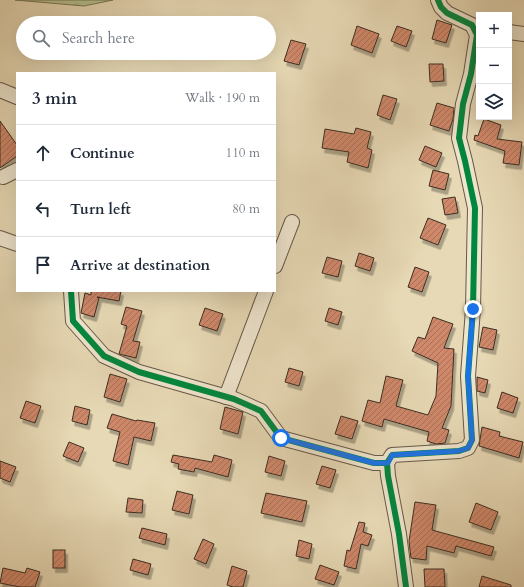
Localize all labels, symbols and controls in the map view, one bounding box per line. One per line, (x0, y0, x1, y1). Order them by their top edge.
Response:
map controls (476, 12, 512, 120)
button: + (476, 12, 512, 48)
search box (16, 16, 276, 60)
icon: search (30, 27, 52, 49)
text: Search here (62, 28, 135, 48)
button: − (476, 48, 512, 84)
button: layers (476, 84, 512, 120)
text: 3 min (32, 87, 77, 110)
text: Walk · 190 m (185, 89, 260, 107)
icon: ahead (32, 142, 54, 164)
text: Continue (70, 143, 135, 163)
text: 110 m (226, 144, 260, 162)
icon: left (32, 198, 54, 220)
text: Turn left (70, 199, 131, 219)
text: 80 m (232, 200, 260, 218)
icon: arrive (32, 254, 54, 276)
text: Arrive at destination (70, 255, 210, 275)
route end (464, 300, 482, 318)
route start (272, 429, 290, 447)

